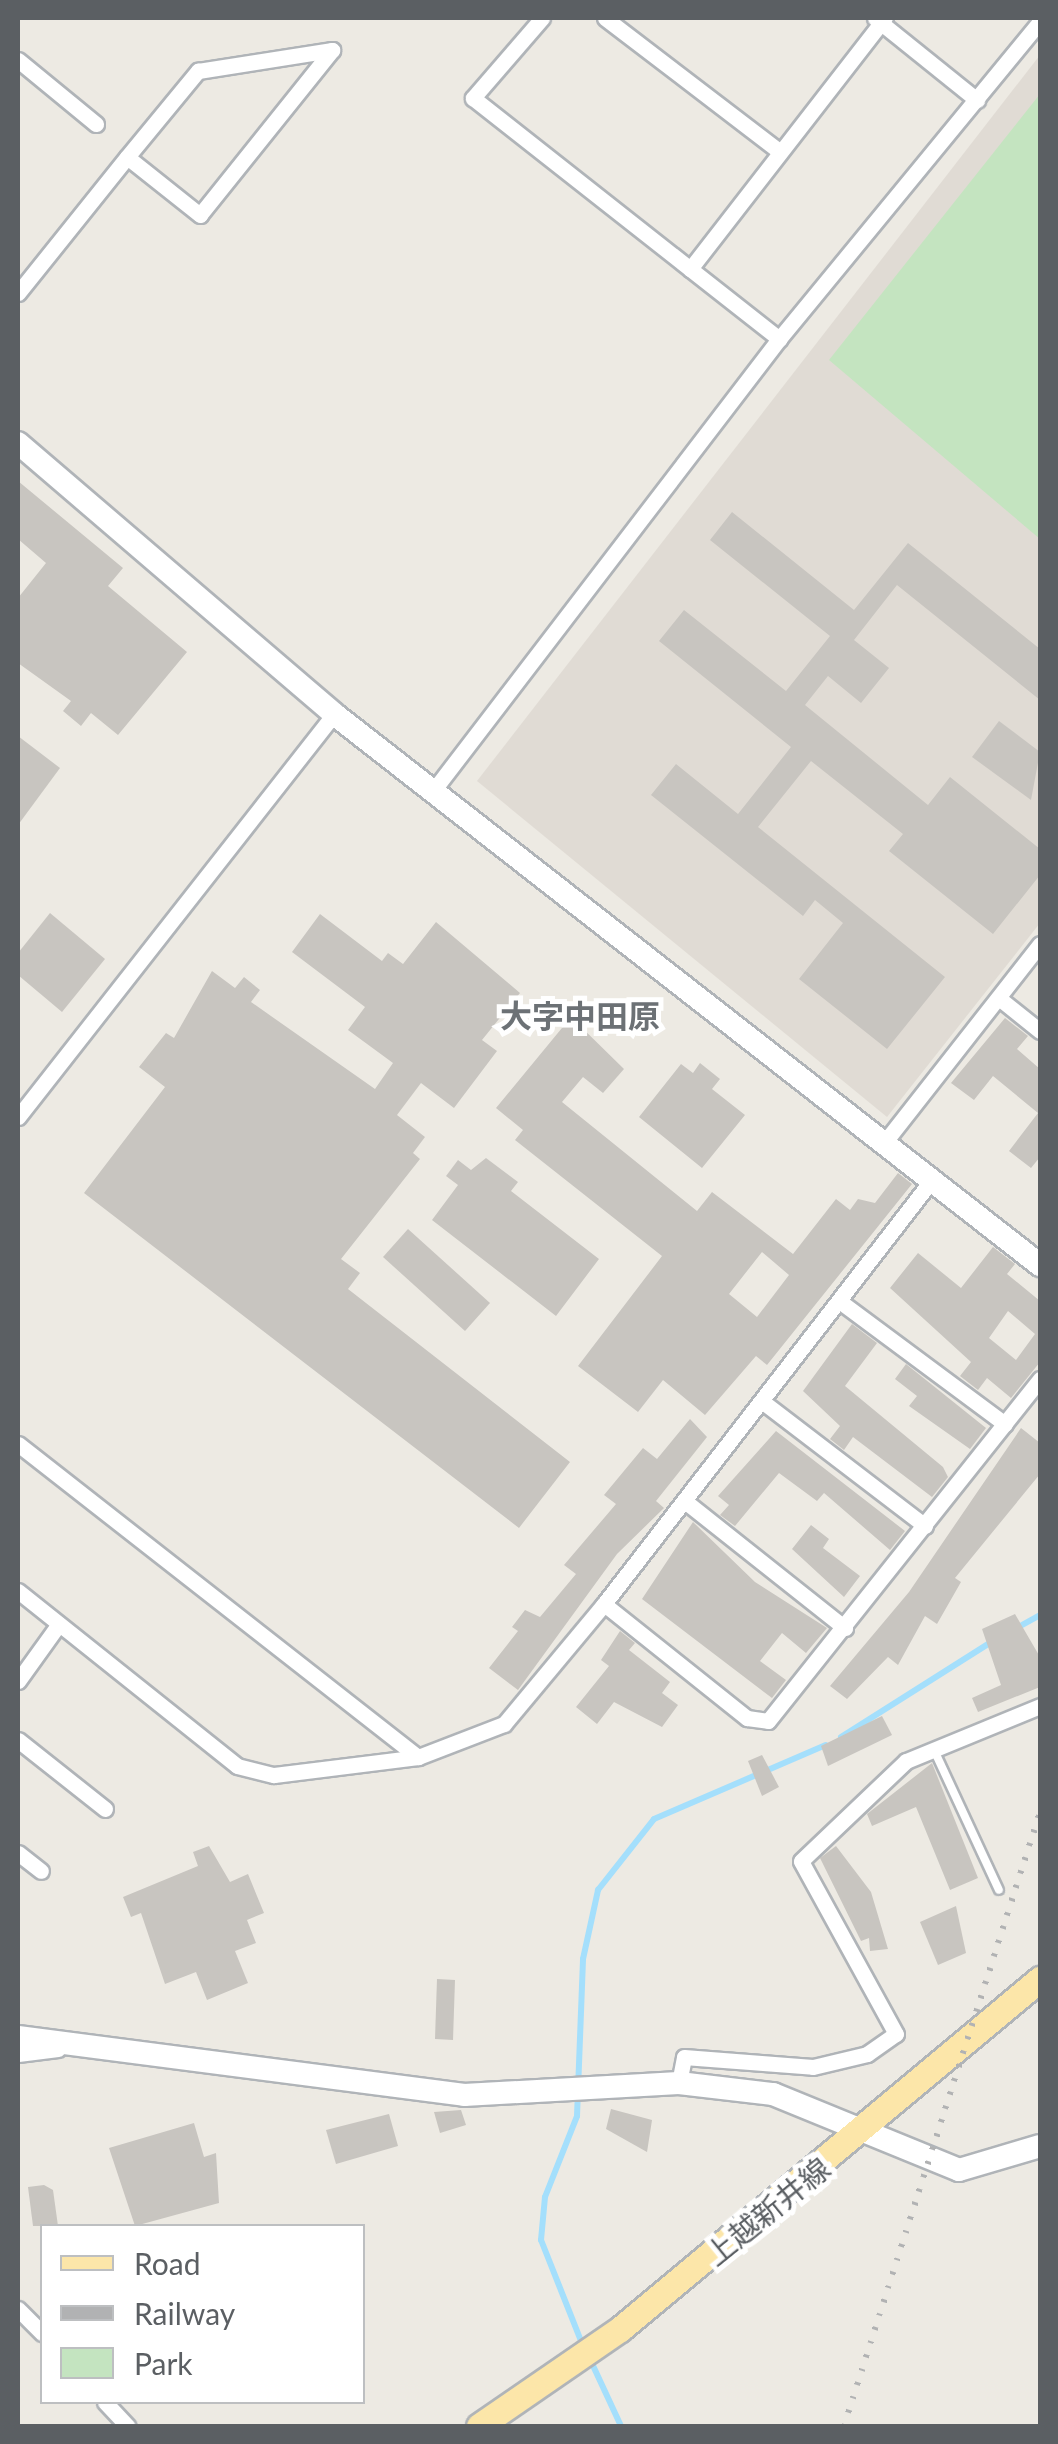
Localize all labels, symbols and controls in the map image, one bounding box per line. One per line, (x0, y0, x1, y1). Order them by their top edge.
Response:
district label: 大字中田原 (500, 997, 660, 1035)
street label: 上越新井線 (697, 2150, 837, 2272)
legend (40, 2224, 365, 2404)
text: Road (134, 2245, 201, 2281)
text: Railway (134, 2295, 235, 2331)
text: Park (134, 2345, 193, 2381)

